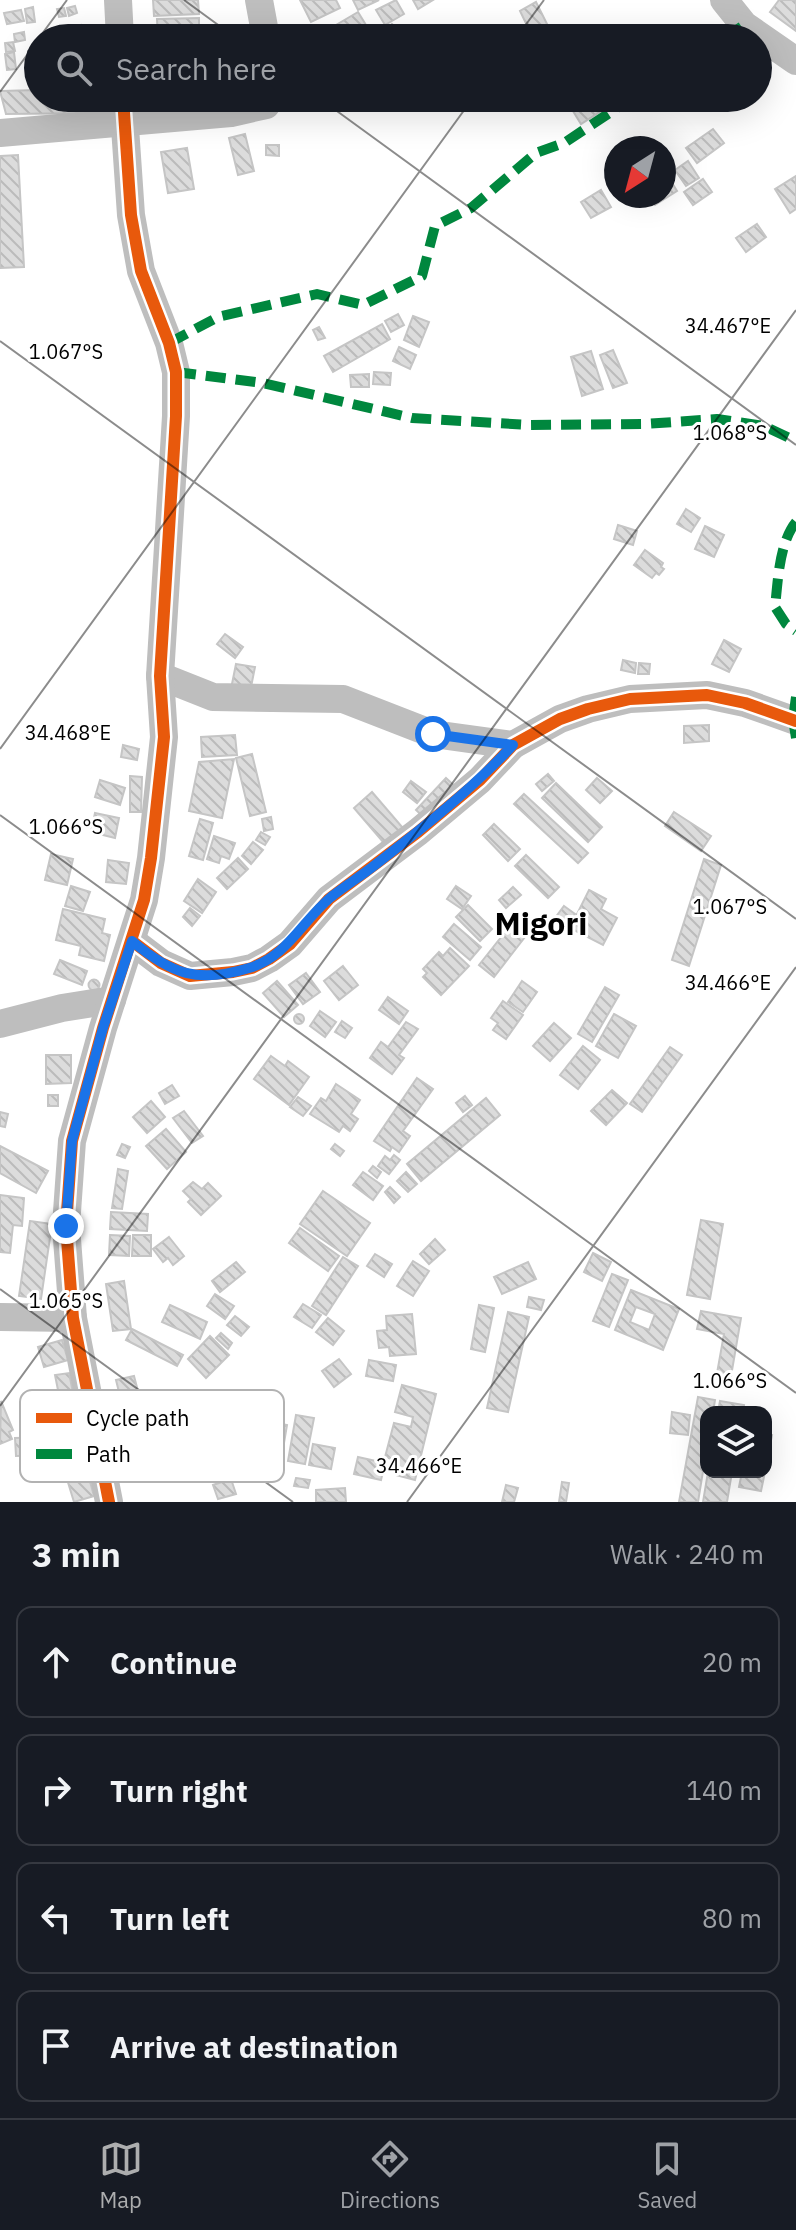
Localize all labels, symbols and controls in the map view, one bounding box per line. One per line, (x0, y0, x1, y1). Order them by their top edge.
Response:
search box (24, 24, 772, 112)
icon: search (52, 46, 96, 90)
text: Search here (116, 49, 277, 88)
north arrow (604, 136, 676, 208)
text: 34.467°E (685, 312, 771, 339)
text: 1.067°S (29, 338, 103, 365)
text: 1.068°S (693, 419, 767, 446)
route start (415, 716, 451, 752)
text: 34.468°E (25, 719, 111, 746)
text: 1.066°S (29, 813, 103, 840)
text: 1.067°S (693, 893, 767, 920)
district label: Migori (495, 902, 587, 944)
text: 34.466°E (685, 969, 771, 996)
route end (48, 1208, 84, 1244)
text: 1.065°S (29, 1287, 103, 1314)
text: 1.066°S (693, 1367, 767, 1394)
legend (20, 1390, 284, 1482)
text: Cycle path (86, 1403, 190, 1432)
map controls (700, 1406, 772, 1478)
button: layers (700, 1406, 772, 1478)
text: Path (86, 1439, 131, 1468)
text: 34.466°E (376, 1452, 462, 1479)
text: 3 min (32, 1532, 121, 1576)
text: Walk · 240 m (610, 1537, 764, 1571)
icon: ahead (34, 1640, 78, 1684)
text: Continue (110, 1643, 237, 1682)
text: 20 m (702, 1645, 762, 1679)
icon: right (34, 1768, 78, 1812)
text: Turn right (110, 1771, 248, 1810)
text: 140 m (686, 1773, 762, 1807)
icon: left (34, 1896, 78, 1940)
text: Turn left (110, 1899, 229, 1938)
text: 80 m (702, 1901, 762, 1935)
icon: arrive (34, 2024, 78, 2068)
text: Arrive at destination (110, 2027, 398, 2066)
tab: Map (99, 2137, 143, 2214)
tab: Directions (340, 2137, 440, 2214)
tab: Saved (637, 2137, 697, 2214)

